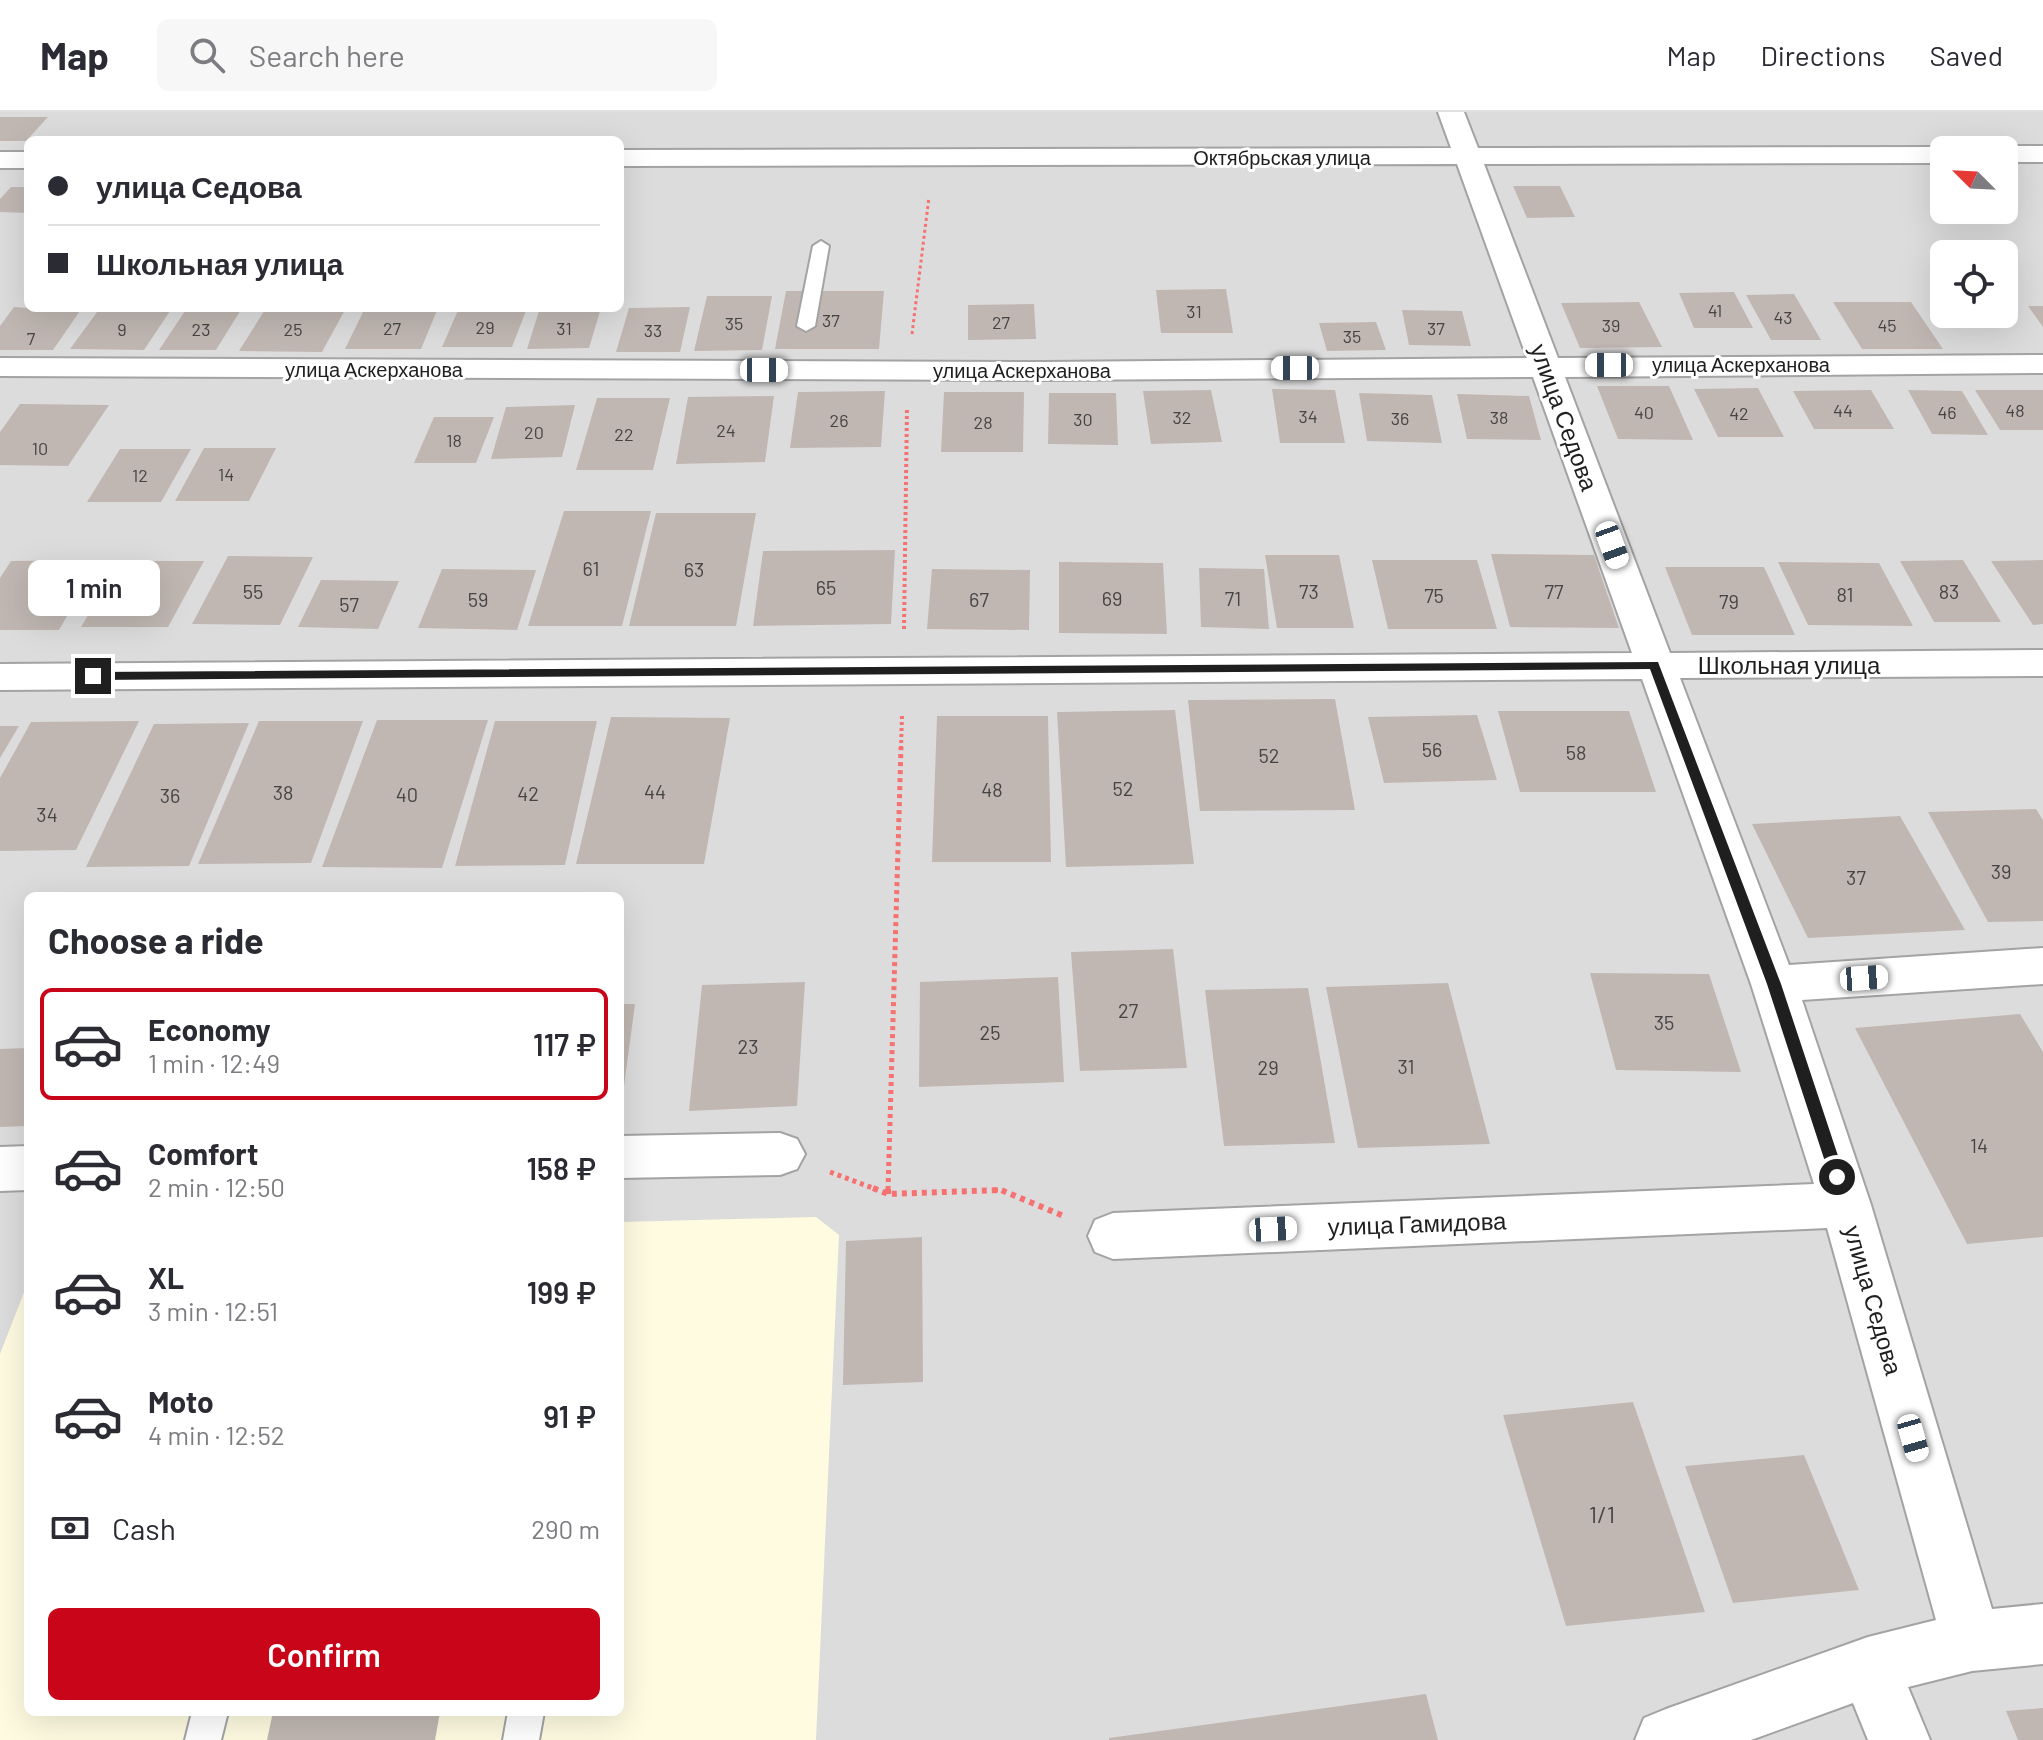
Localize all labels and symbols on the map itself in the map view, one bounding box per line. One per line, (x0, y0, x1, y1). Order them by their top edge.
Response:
north arrow (1930, 136, 2018, 224)
street label: Октябрьская улица (1193, 145, 1372, 169)
house number: 41 (1708, 299, 1722, 321)
house number: 31 (1186, 300, 1202, 322)
house number: 43 (1773, 306, 1793, 328)
house number: 37 (822, 309, 840, 331)
house number: 27 (992, 311, 1011, 333)
house number: 35 (725, 312, 743, 334)
house number: 39 (1602, 314, 1620, 336)
house number: 45 (1877, 314, 1897, 336)
house number: 29 (475, 316, 495, 338)
house number: 27 (383, 317, 402, 339)
house number: 31 (556, 317, 572, 339)
house number: 37 (1427, 317, 1445, 339)
house number: 9 (117, 318, 127, 340)
house number: 23 (192, 318, 210, 340)
house number: 25 (284, 318, 302, 340)
house number: 33 (644, 319, 662, 341)
house number: 35 (1343, 325, 1361, 347)
house number: 7 (27, 327, 36, 349)
street label: улица Седова (1525, 340, 1605, 495)
street label: улица Аскерханова (1652, 352, 1831, 376)
car (1585, 353, 1633, 377)
car (1271, 356, 1319, 380)
street label: улица Аскерханова (285, 357, 464, 381)
car (740, 358, 788, 382)
street label: улица Аскерханова (933, 358, 1112, 382)
house number: 44 (1833, 399, 1853, 421)
house number: 48 (2005, 399, 2025, 421)
house number: 40 (1634, 401, 1654, 423)
house number: 46 (1937, 401, 1957, 423)
house number: 42 (1729, 402, 1749, 424)
house number: 34 (1298, 405, 1318, 427)
house number: 32 (1173, 406, 1191, 428)
house number: 38 (1490, 406, 1508, 428)
house number: 36 (1391, 407, 1409, 429)
house number: 30 (1073, 408, 1093, 430)
house number: 26 (830, 409, 848, 431)
house number: 28 (973, 411, 993, 433)
house number: 24 (716, 419, 736, 441)
house number: 20 (524, 421, 544, 443)
house number: 22 (614, 423, 634, 445)
house number: 18 (446, 429, 462, 451)
house number: 10 (32, 437, 48, 459)
house number: 14 (218, 463, 234, 485)
house number: 12 (132, 464, 148, 486)
car (1593, 518, 1631, 572)
house number: 61 (583, 556, 599, 580)
house number: 63 (684, 557, 704, 581)
callout: 1 min (27, 560, 159, 616)
house number: 65 (816, 575, 836, 599)
house number: 55 (243, 579, 263, 603)
house number: 73 (1299, 579, 1319, 603)
house number: 77 (1545, 579, 1564, 603)
house number: 83 (1939, 579, 1959, 603)
house number: 81 (1837, 582, 1853, 606)
house number: 75 (1424, 583, 1444, 607)
house number: 69 (1102, 586, 1122, 610)
house number: 71 (1225, 586, 1241, 610)
house number: 59 (468, 587, 488, 611)
house number: 67 (969, 587, 989, 611)
house number: 79 (1719, 589, 1739, 613)
house number: 57 (339, 592, 359, 616)
street label: Школьная улица (1698, 650, 1881, 679)
route end (75, 658, 111, 694)
house number: 56 (1422, 737, 1442, 761)
house number: 58 (1566, 740, 1586, 764)
house number: 52 (1259, 743, 1280, 767)
house number: 52 (1113, 776, 1134, 800)
house number: 48 (981, 777, 1003, 801)
house number: 44 (644, 779, 666, 803)
house number: 38 (273, 780, 293, 804)
house number: 42 (517, 781, 539, 805)
house number: 40 (396, 782, 418, 806)
house number: 36 (160, 783, 180, 807)
house number: 34 (36, 802, 58, 826)
house number: 39 (1991, 859, 2011, 883)
house number: 37 (1846, 865, 1866, 889)
car (1839, 964, 1889, 992)
house number: 27 (1118, 998, 1139, 1022)
house number: 35 (1654, 1010, 1674, 1034)
house number: 25 (980, 1020, 1001, 1044)
house number: 23 (738, 1034, 758, 1058)
house number: 31 (1397, 1054, 1415, 1078)
house number: 29 (1257, 1055, 1279, 1079)
house number: 14 (1970, 1133, 1988, 1157)
route start (1819, 1159, 1855, 1195)
street label: улица Гамидова (1327, 1205, 1508, 1241)
car (1248, 1216, 1298, 1242)
street label: улица Седова (1839, 1222, 1909, 1379)
car (1895, 1412, 1931, 1464)
house number: 1/1 (1589, 1499, 1615, 1528)

